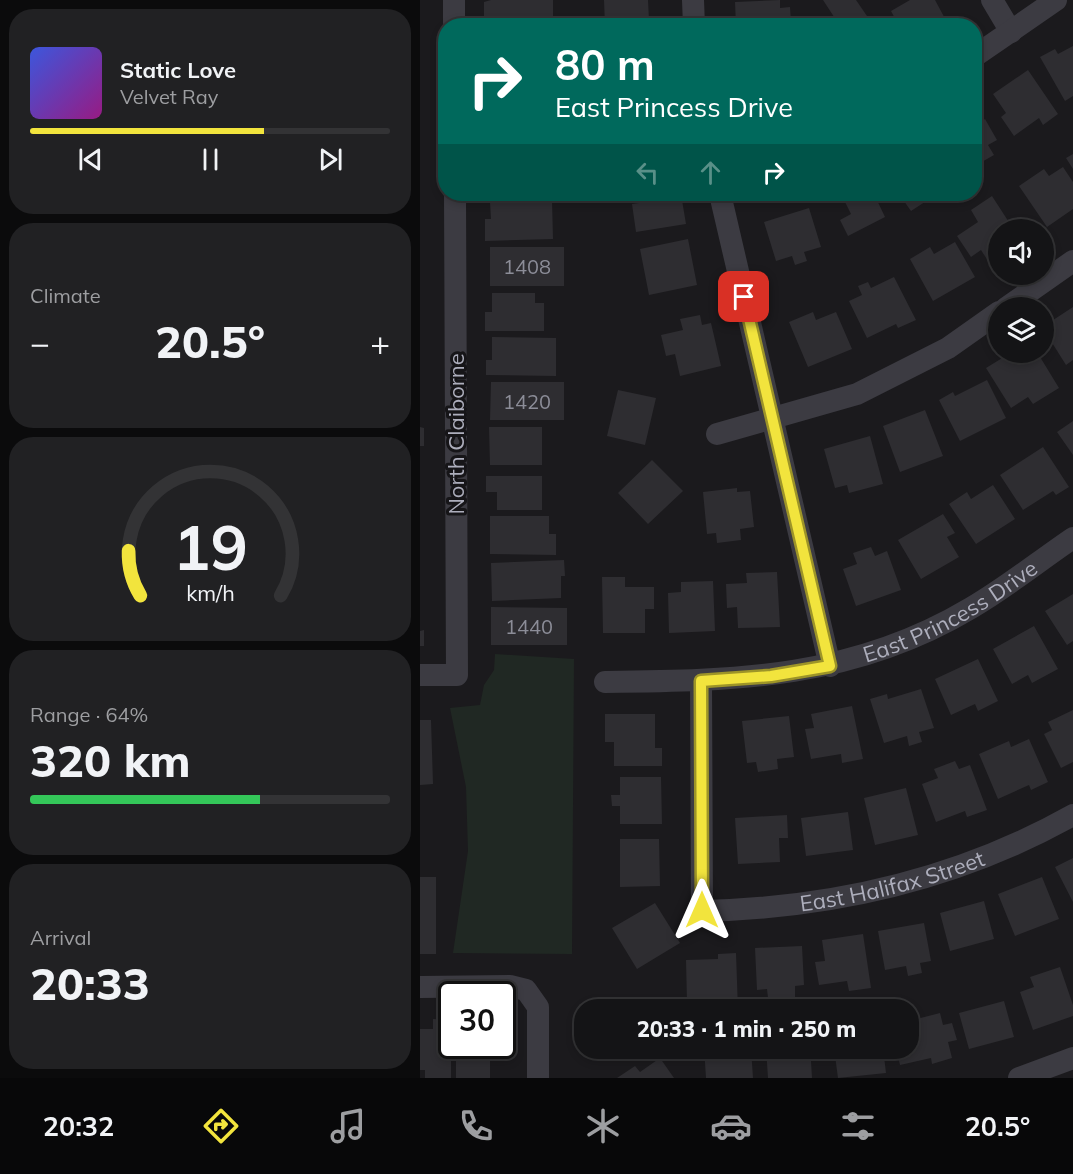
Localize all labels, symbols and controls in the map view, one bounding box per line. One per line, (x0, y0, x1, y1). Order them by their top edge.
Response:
text: 80 m (555, 38, 655, 91)
icon: right (456, 42, 534, 120)
text: Static Love (120, 56, 236, 84)
text: Velvet Ray (120, 84, 218, 109)
text: East Princess Drive (555, 90, 793, 124)
icon: previous (74, 143, 107, 176)
icon: pause (194, 143, 227, 176)
icon: next (314, 143, 347, 176)
icon: left (631, 156, 664, 189)
icon: ahead (694, 156, 727, 189)
icon: right (757, 156, 790, 189)
map controls (988, 219, 1054, 363)
button: sound (988, 219, 1054, 285)
house number: 1408 (503, 254, 551, 279)
pin (718, 271, 769, 322)
icon: arrive (727, 280, 760, 313)
text: Climate (30, 283, 101, 308)
button: layers (988, 297, 1054, 363)
text: 20.5° (155, 313, 265, 369)
text: − (30, 322, 50, 363)
text: + (370, 322, 390, 363)
street label: North Claiborne (442, 353, 470, 515)
house number: 1420 (503, 389, 551, 414)
text: 19 (173, 507, 247, 586)
street label: East Princess Drive (860, 554, 1043, 669)
text: km/h (186, 579, 234, 606)
house number: 1440 (505, 614, 553, 639)
text: Range · 64% (30, 702, 148, 727)
text: 320 km (30, 732, 191, 788)
street label: East Halifax Street (798, 844, 989, 918)
position arrow (670, 878, 734, 942)
text: Arrival (30, 925, 91, 950)
text: 20:33 (30, 955, 150, 1011)
speed limit sign: 30 (438, 981, 516, 1059)
text: 20:33 · 1 min · 250 m (637, 1015, 856, 1043)
icon: directions (200, 1105, 242, 1147)
icon: music (327, 1105, 369, 1147)
icon: phone (455, 1105, 497, 1147)
icon: climate (582, 1105, 624, 1147)
icon: car (710, 1105, 752, 1147)
icon: filters (837, 1105, 879, 1147)
text: 20:32 (43, 1109, 114, 1143)
text: 20.5° (965, 1109, 1030, 1143)

